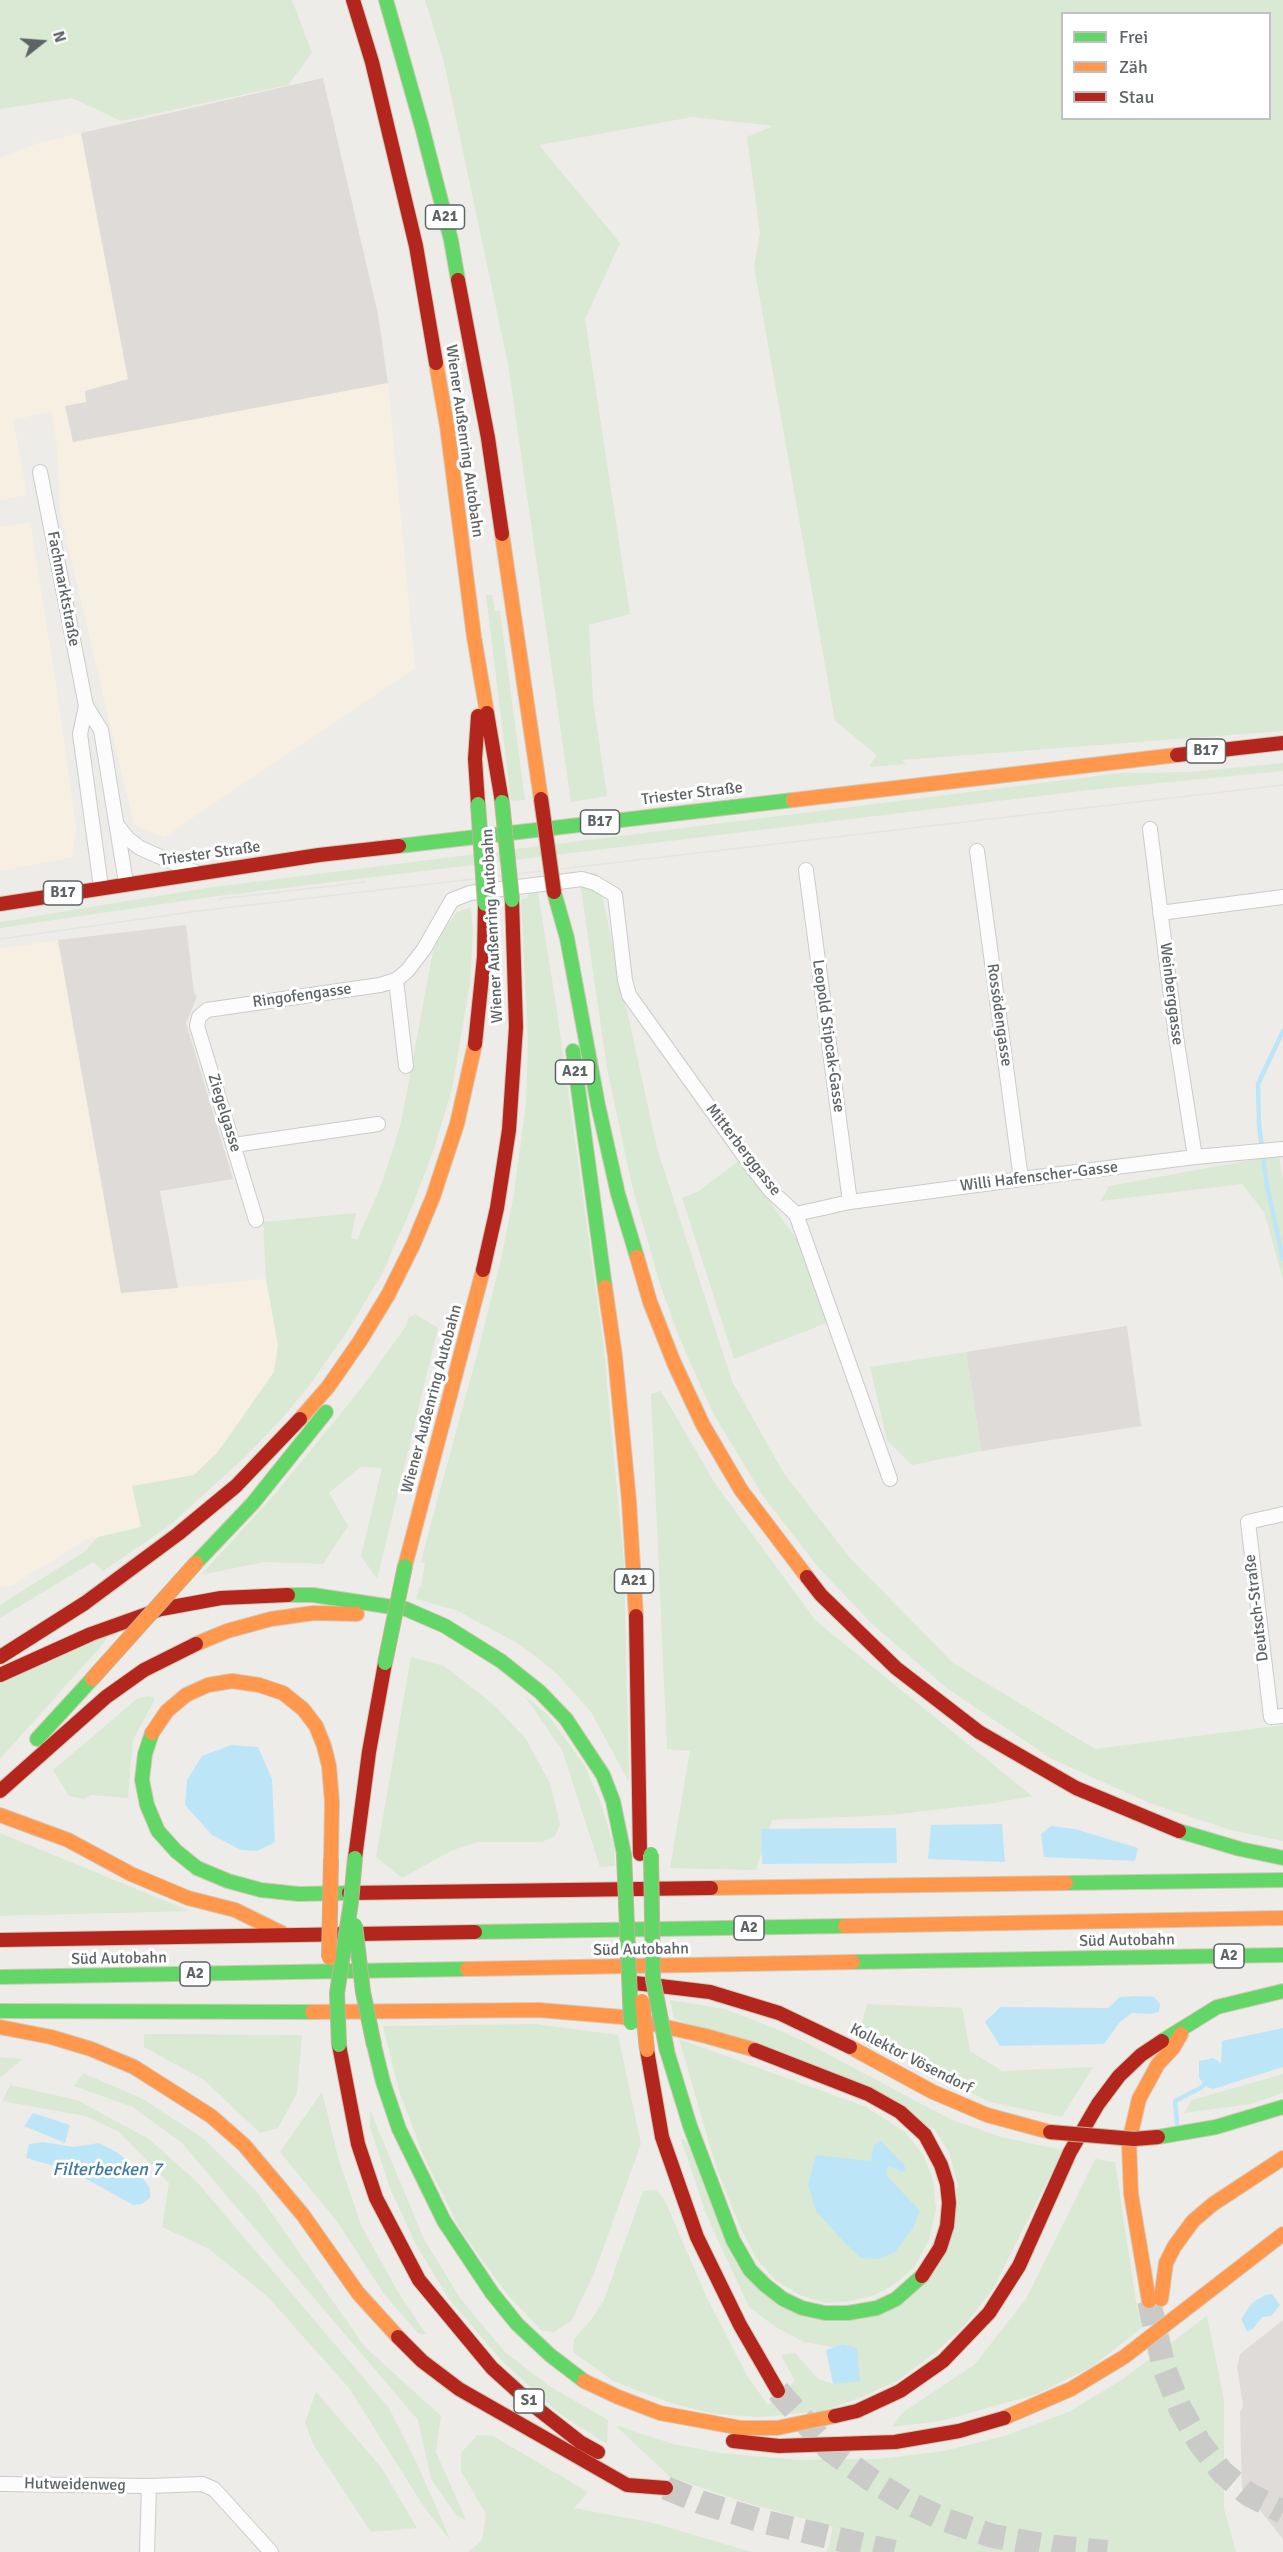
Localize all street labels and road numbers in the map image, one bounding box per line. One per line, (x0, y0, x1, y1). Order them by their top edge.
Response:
road number: A21 (426, 205, 464, 229)
street label: Wiener Außenring Autobahn (441, 343, 487, 539)
street label: Fachmarktstraße (42, 530, 84, 648)
road number: B17 (1186, 739, 1226, 763)
street label: Triester Straße (640, 778, 744, 810)
road number: B17 (580, 810, 620, 834)
street label: Wiener Außenring Autobahn (478, 828, 508, 1024)
street label: Triester Straße (158, 837, 262, 871)
road number: B17 (44, 881, 82, 905)
street label: Weinberggasse (1155, 942, 1187, 1046)
street label: Leopold Stipcak-Gasse (808, 958, 848, 1114)
street label: Rossödengasse (982, 962, 1016, 1068)
street label: Ringofengasse (251, 980, 353, 1012)
road number: A21 (556, 1060, 594, 1084)
street label: Ziegelgasse (203, 1071, 245, 1155)
street label: Mitterberggasse (701, 1100, 785, 1200)
street label: Willi Hafenscher-Gasse (959, 1158, 1119, 1196)
street label: Wiener Außenring Autobahn (398, 1303, 466, 1495)
street label: Deutsch-Straße (1241, 1553, 1273, 1663)
road number: A21 (614, 1569, 654, 1593)
road number: A2 (734, 1916, 764, 1940)
street label: Süd Autobahn (1079, 1931, 1175, 1951)
street label: Süd Autobahn (593, 1940, 689, 1960)
road number: A2 (1214, 1944, 1244, 1968)
street label: Süd Autobahn (71, 1949, 167, 1969)
road number: A2 (180, 1962, 210, 1986)
street label: Kollektor Vösendorf (847, 2020, 975, 2098)
road number: S1 (514, 2389, 544, 2413)
street label: Hutweidenweg (24, 2475, 126, 2495)

